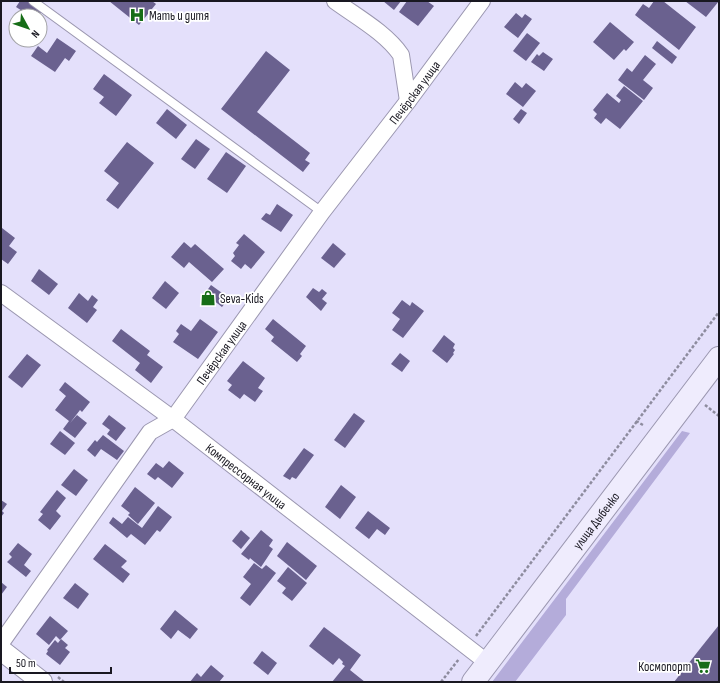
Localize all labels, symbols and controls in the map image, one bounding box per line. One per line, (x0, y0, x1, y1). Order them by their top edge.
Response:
hospital icon: Мать и дитя (128, 6, 146, 24)
north arrow (8, 8, 48, 48)
place label: Мать и дитя (149, 8, 209, 24)
text: N (28, 28, 42, 41)
street label: Печёрская улица (386, 58, 444, 128)
shop icon: Seva-Kids (199, 289, 217, 307)
place label: Seva-Kids (220, 291, 264, 307)
street label: Печёрская улица (193, 318, 250, 388)
street label: Компрессорная улица (202, 440, 289, 513)
street label: улица Дыбенко (570, 489, 623, 553)
scale bar (10, 649, 111, 675)
text: 50 m (16, 656, 36, 671)
supermarket icon: Космопорт (694, 657, 712, 675)
place label: Космопорт (638, 659, 691, 675)

